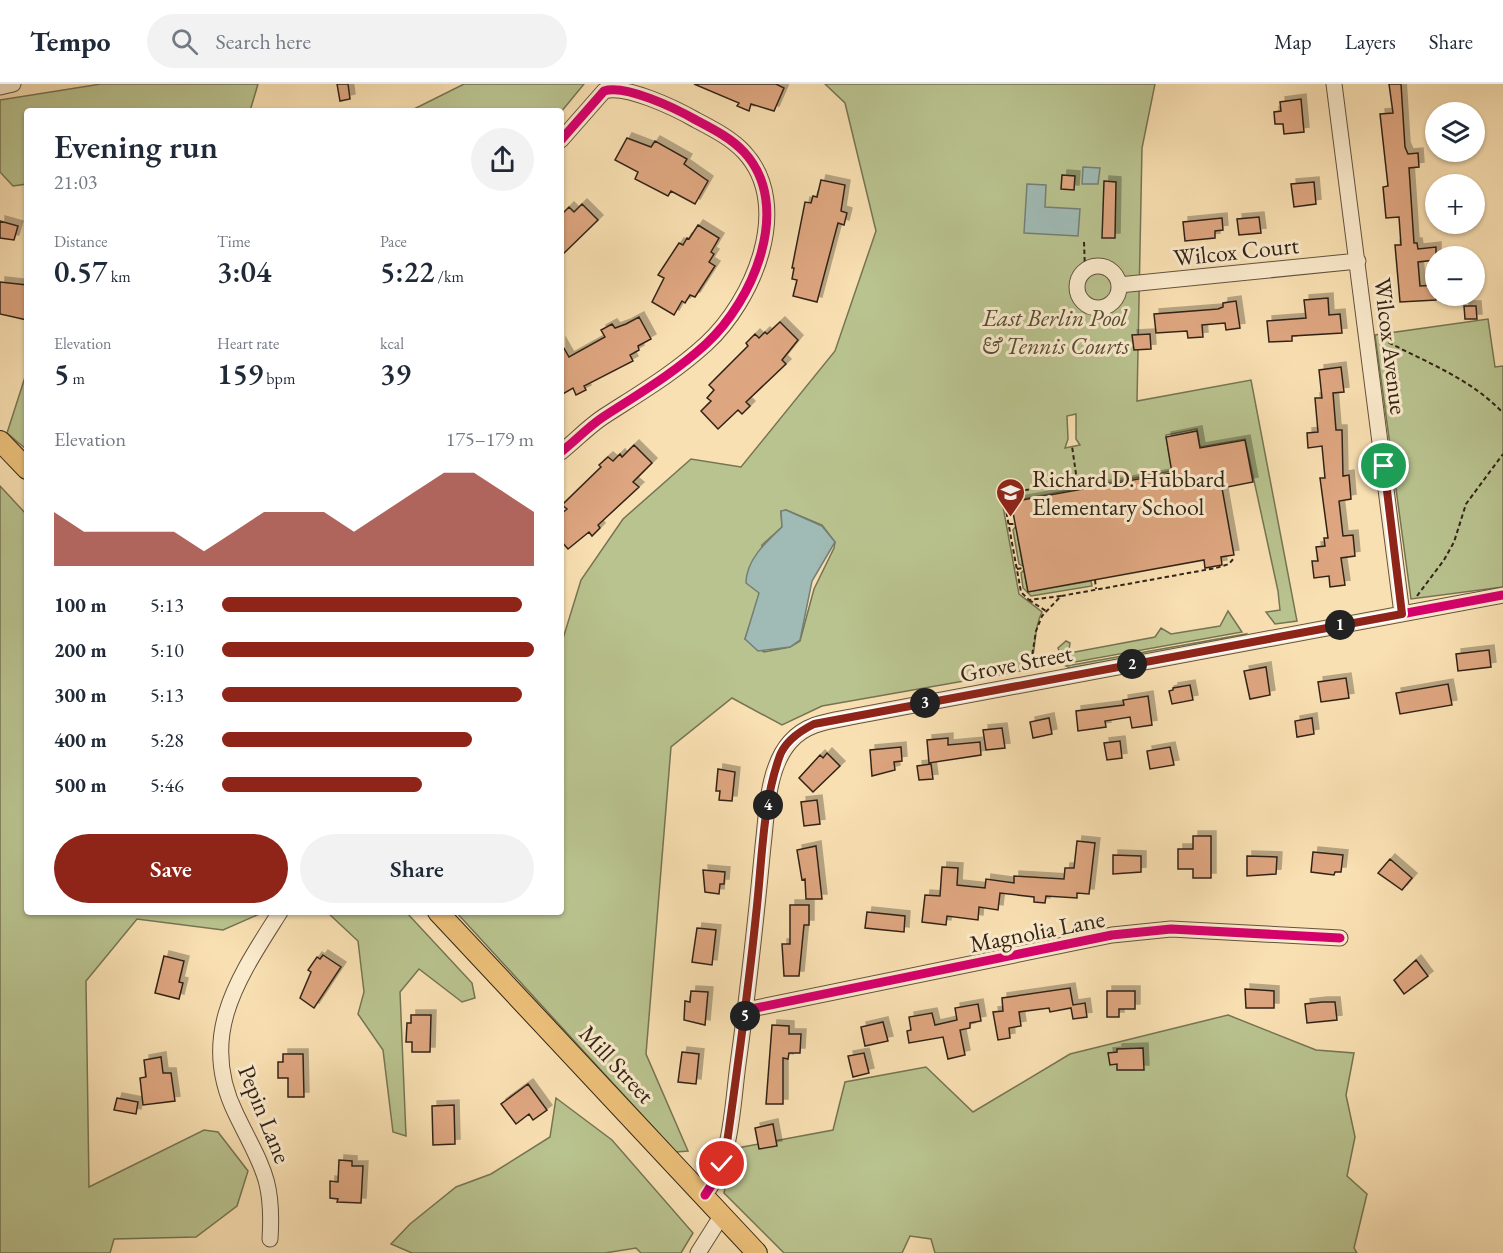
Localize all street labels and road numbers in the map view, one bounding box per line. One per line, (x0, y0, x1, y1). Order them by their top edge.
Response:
street label: Wilcox Court (1172, 229, 1301, 273)
street label: Wilcox Avenue (1367, 276, 1415, 416)
street label: Grove Street (957, 637, 1075, 689)
street label: Magnolia Lane (967, 903, 1107, 959)
street label: Mill Street (573, 1018, 662, 1110)
street label: Pepin Lane (231, 1061, 299, 1167)

